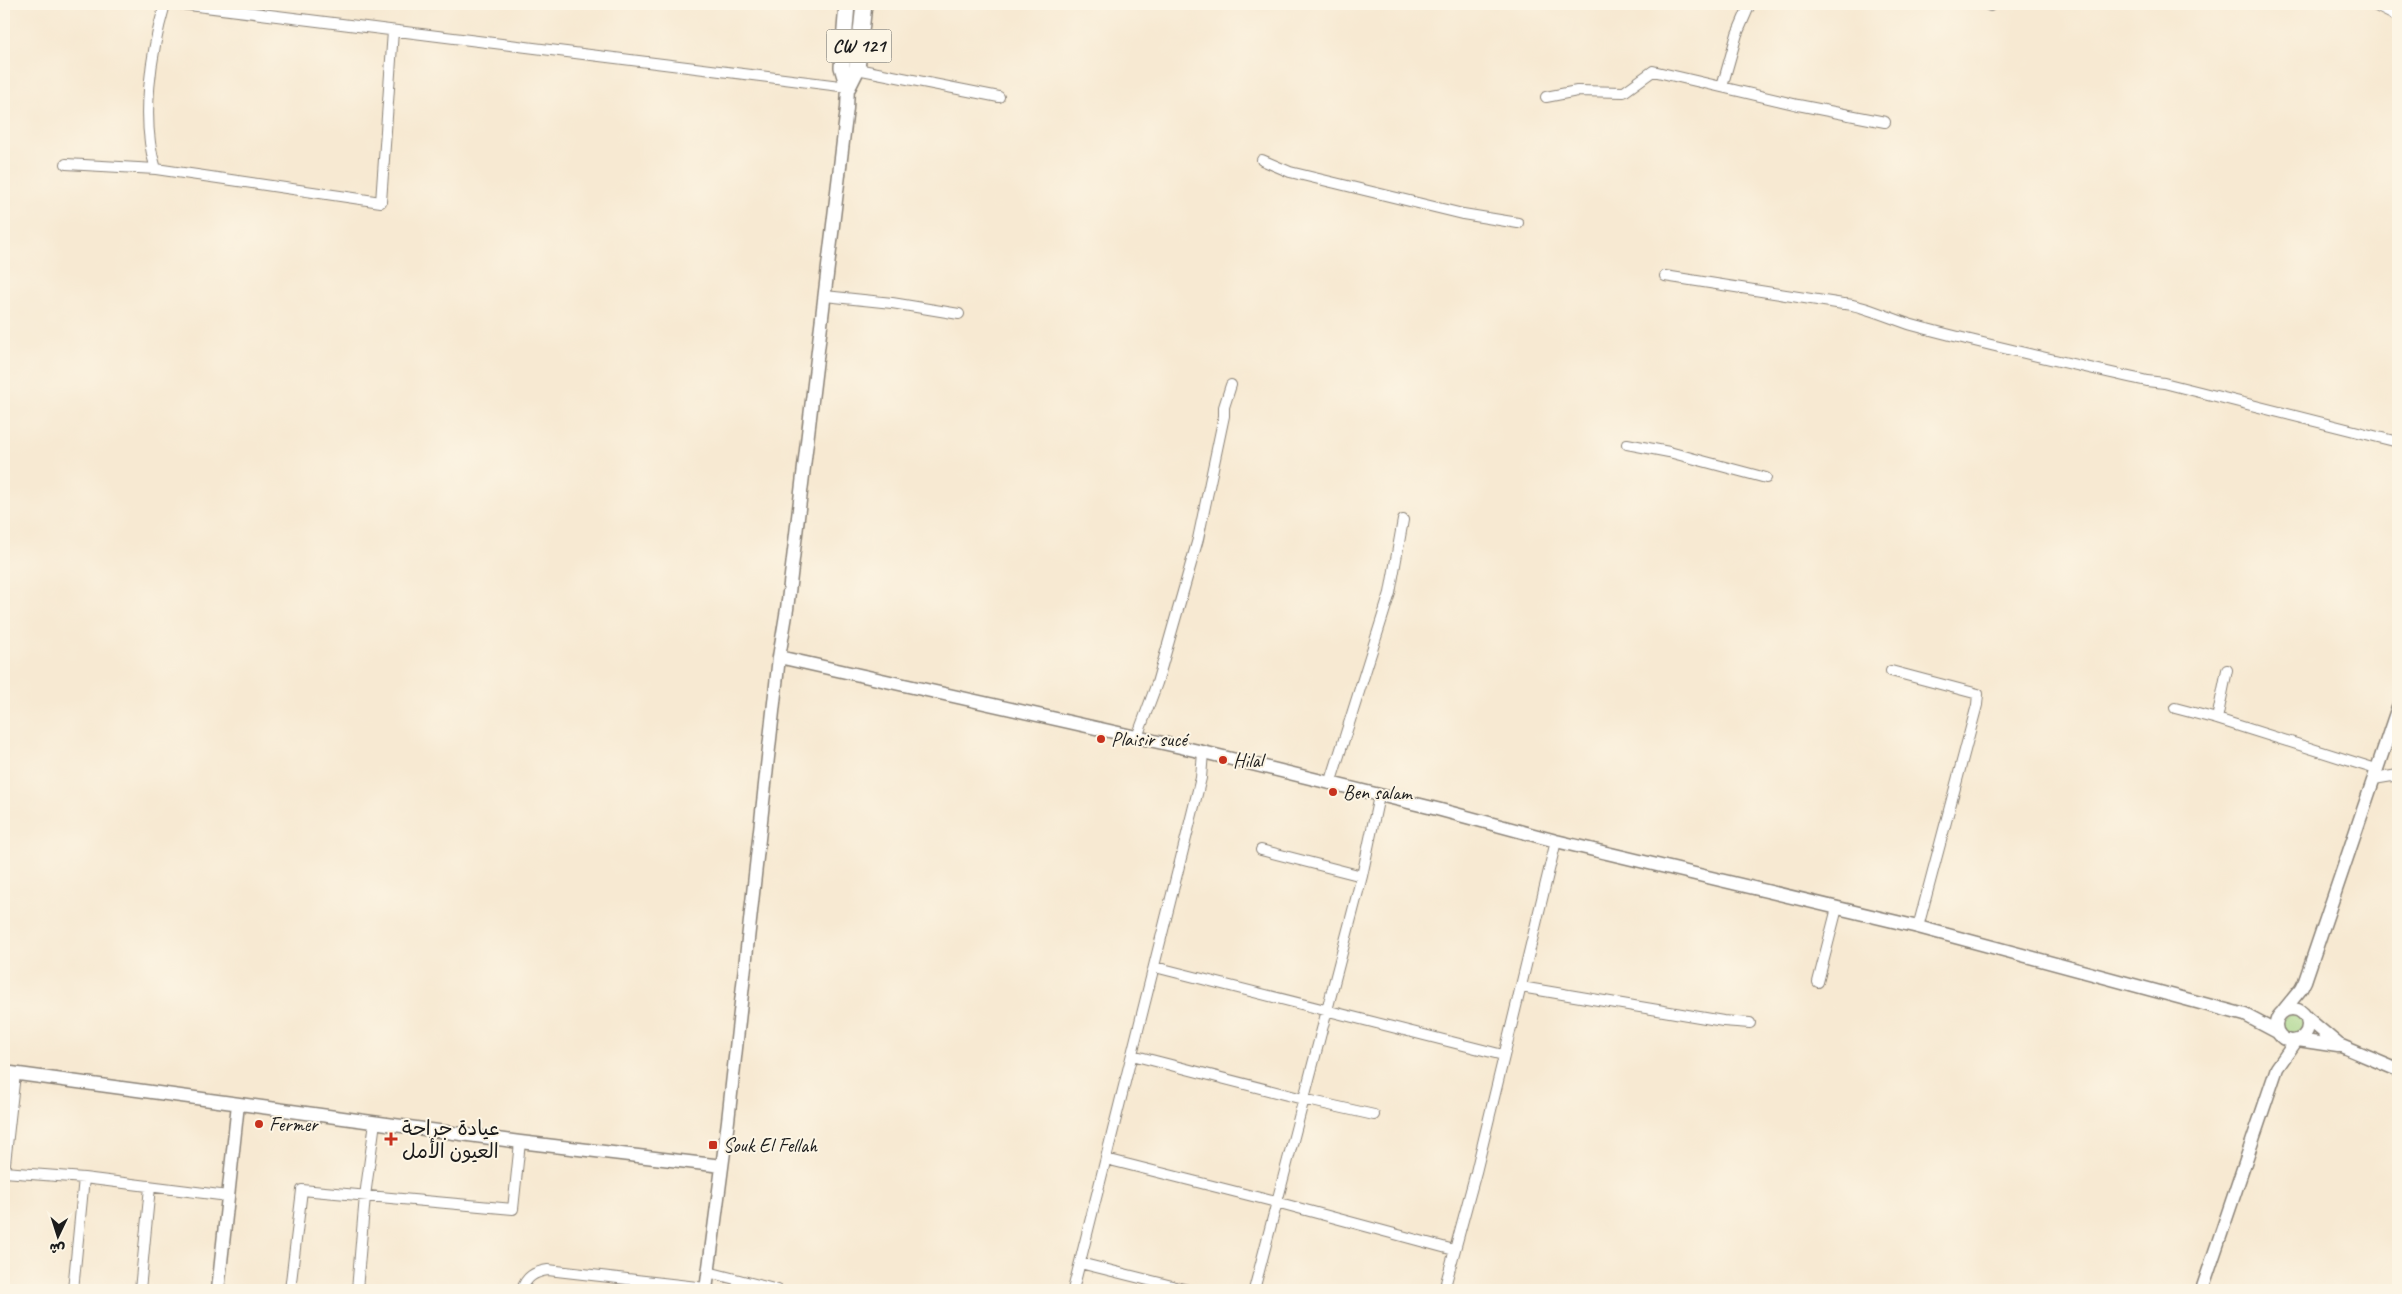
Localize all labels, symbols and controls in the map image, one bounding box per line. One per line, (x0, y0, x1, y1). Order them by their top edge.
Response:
road number: CW 121 (826, 29, 892, 62)
place label: Plaisir sucé (1111, 727, 1190, 752)
marker: Plaisir sucé (1095, 733, 1107, 745)
place label: Hilal (1233, 748, 1267, 773)
marker: Hilal (1217, 754, 1229, 766)
place label: Ben salam (1343, 780, 1413, 805)
marker: Ben salam (1327, 786, 1339, 798)
place label: Fermer (269, 1112, 319, 1137)
place label: عيادة جراحة العيون الأمل (402, 1116, 500, 1164)
marker: Fermer (253, 1118, 265, 1130)
marker: عيادة جراحة العيون الأمل (384, 1132, 398, 1146)
place label: Souk El Fellah (723, 1133, 818, 1158)
marker: Souk El Fellah (707, 1139, 719, 1151)
north arrow (32, 1212, 82, 1262)
text: ش (49, 1239, 65, 1257)

